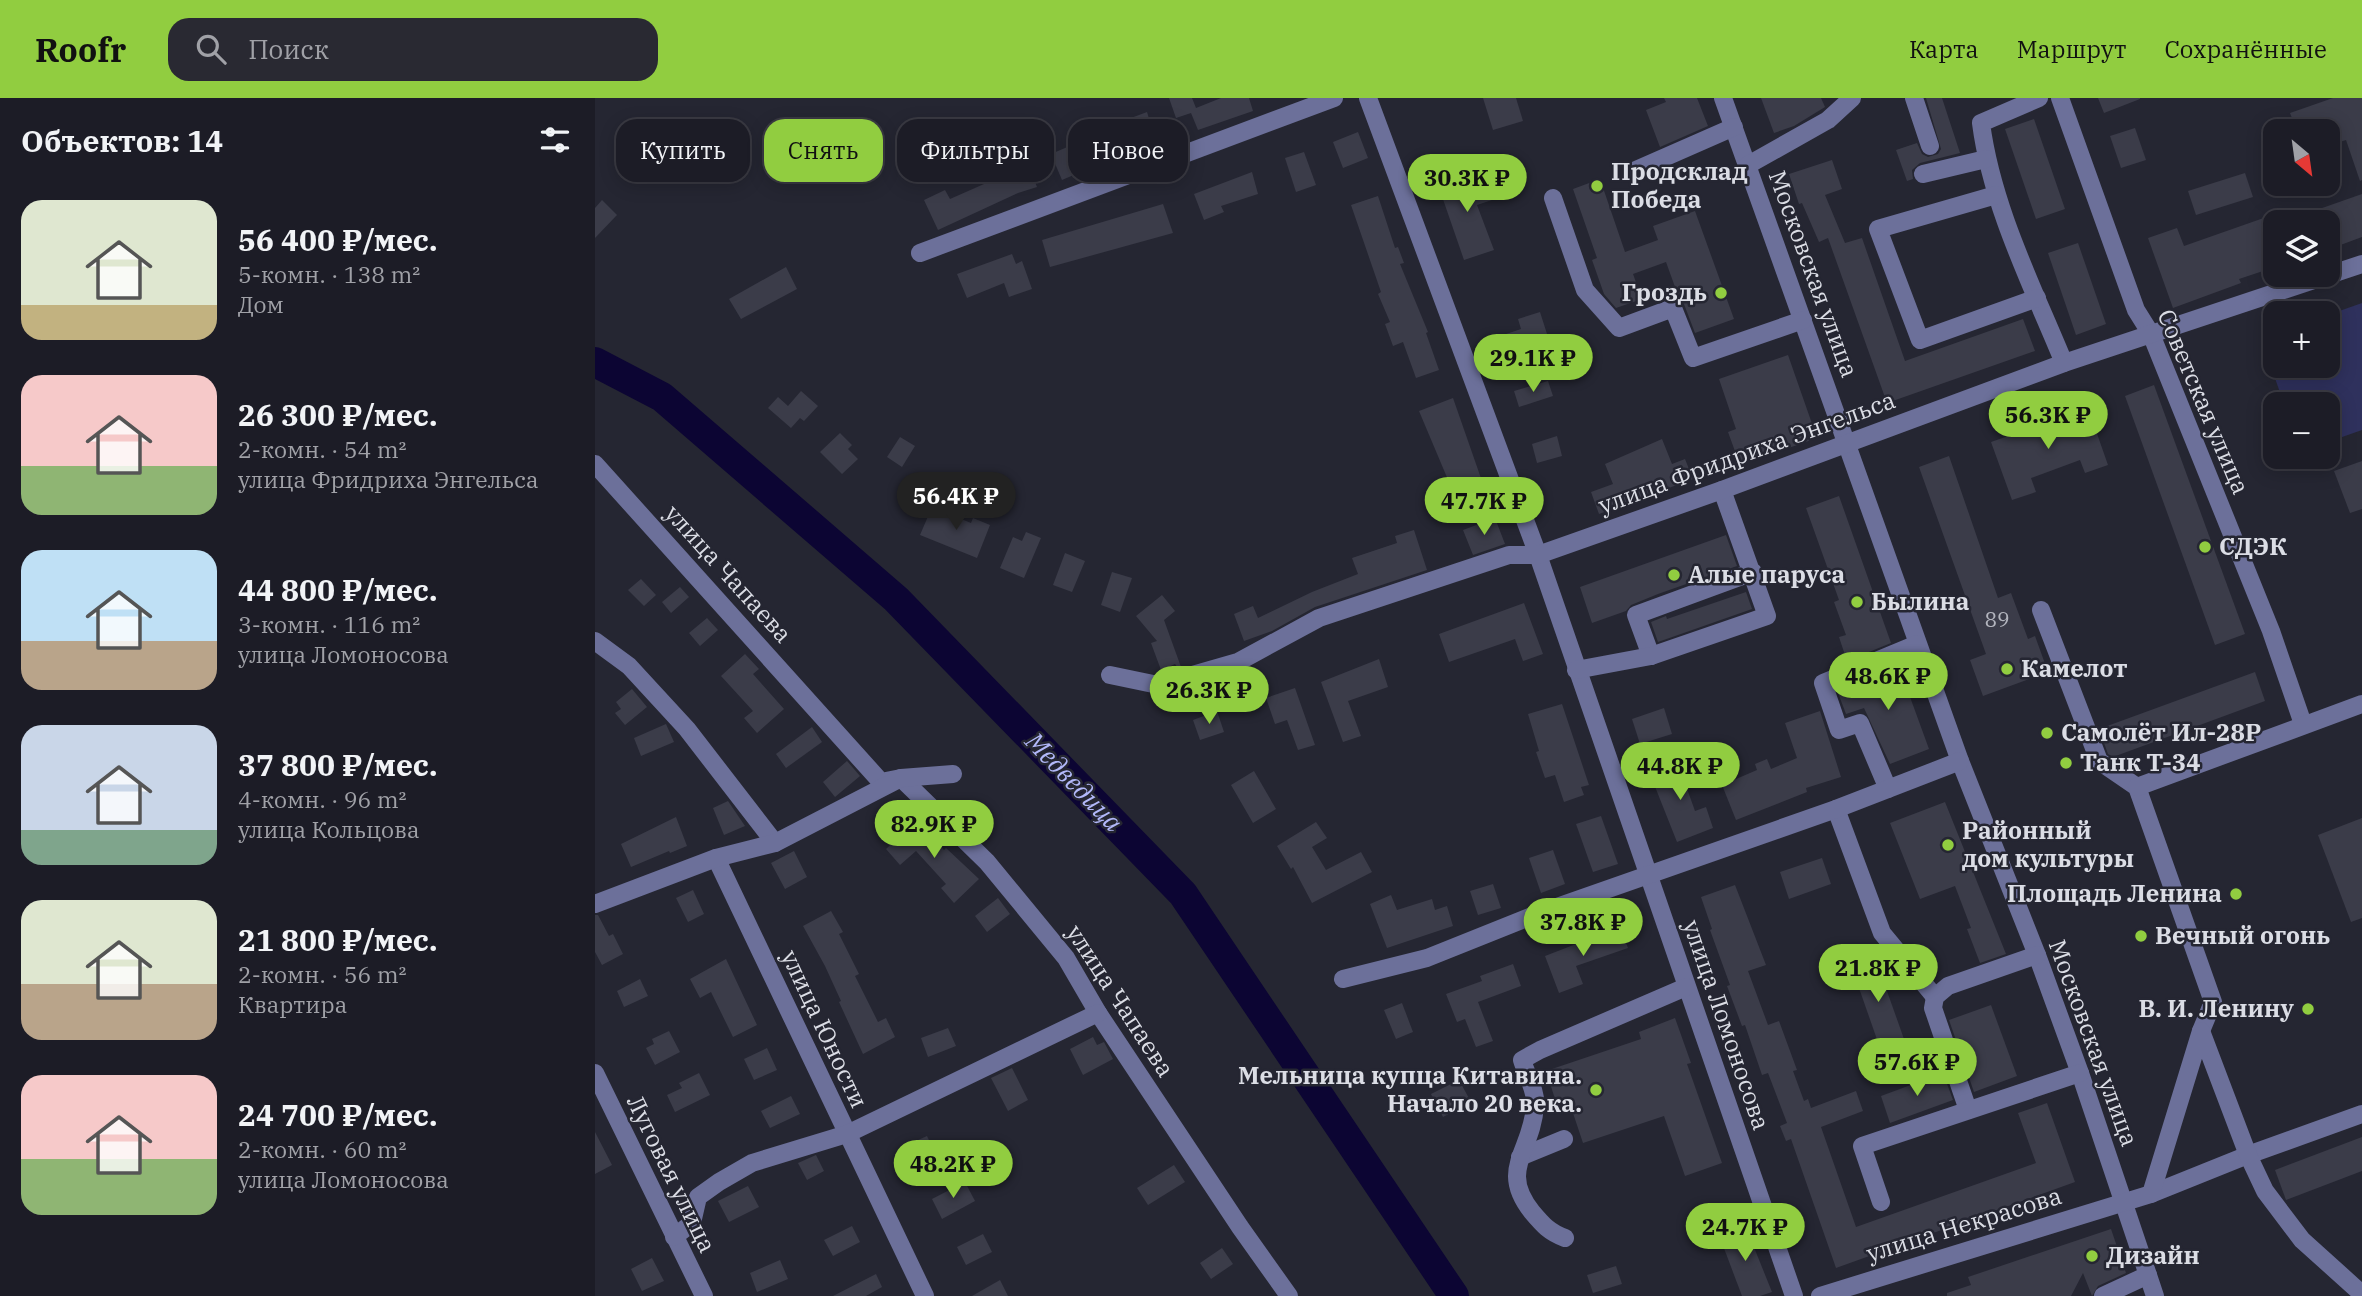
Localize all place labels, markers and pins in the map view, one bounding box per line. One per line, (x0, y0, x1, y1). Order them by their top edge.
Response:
pin: 30.3K ₽ (1402, 155, 1532, 214)
place label: Продсклад Победа (1611, 155, 1748, 215)
marker: Продсклад Победа (1589, 178, 1605, 194)
place label: Гроздь (1621, 276, 1707, 308)
marker: Гроздь (1713, 285, 1729, 301)
pin: 29.1K ₽ (1468, 334, 1598, 394)
pin: 56.3K ₽ (1983, 392, 2113, 451)
pin: 56.4K ₽ (891, 472, 1021, 532)
pin: 47.7K ₽ (1419, 478, 1549, 537)
place label: СДЭК (2219, 530, 2287, 562)
marker: СДЭК (2197, 539, 2213, 555)
place label: Алые паруса (1688, 558, 1845, 590)
marker: Алые паруса (1666, 567, 1682, 583)
place label: Былина (1871, 585, 1970, 617)
marker: Былина (1849, 594, 1865, 610)
pin: 48.6K ₽ (1823, 652, 1953, 712)
place label: Камелот (2021, 652, 2128, 684)
marker: Камелот (1999, 661, 2015, 677)
pin: 26.3K ₽ (1144, 666, 1274, 726)
place label: Самолёт Ил-28Р (2061, 716, 2261, 748)
marker: Самолёт Ил-28Р (2039, 725, 2055, 741)
pin: 44.8K ₽ (1615, 742, 1745, 802)
place label: Танк Т-34 (2080, 746, 2201, 778)
marker: Танк Т-34 (2058, 755, 2074, 771)
pin: 82.9K ₽ (869, 800, 999, 860)
place label: Районный дом культуры (1962, 814, 2134, 874)
marker: Районный дом культуры (1940, 837, 1956, 853)
place label: Площадь Ленина (2007, 877, 2222, 909)
marker: Площадь Ленина (2228, 886, 2244, 902)
pin: 37.8K ₽ (1518, 898, 1648, 958)
place label: Вечный огонь (2155, 919, 2330, 951)
marker: Вечный огонь (2133, 928, 2149, 944)
pin: 21.8K ₽ (1813, 944, 1943, 1004)
place label: В. И. Ленину (2138, 992, 2294, 1024)
marker: В. И. Ленину (2300, 1001, 2316, 1017)
pin: 57.6K ₽ (1852, 1038, 1982, 1098)
place label: Мельница купца Китавина. Начало 20 века. (1238, 1059, 1582, 1119)
marker: Мельница купца Китавина. Начало 20 века. (1588, 1082, 1604, 1098)
pin: 48.2K ₽ (888, 1140, 1018, 1200)
pin: 24.7K ₽ (1680, 1204, 1810, 1263)
place label: Дизайн (2106, 1239, 2200, 1271)
marker: Дизайн (2084, 1248, 2100, 1264)

